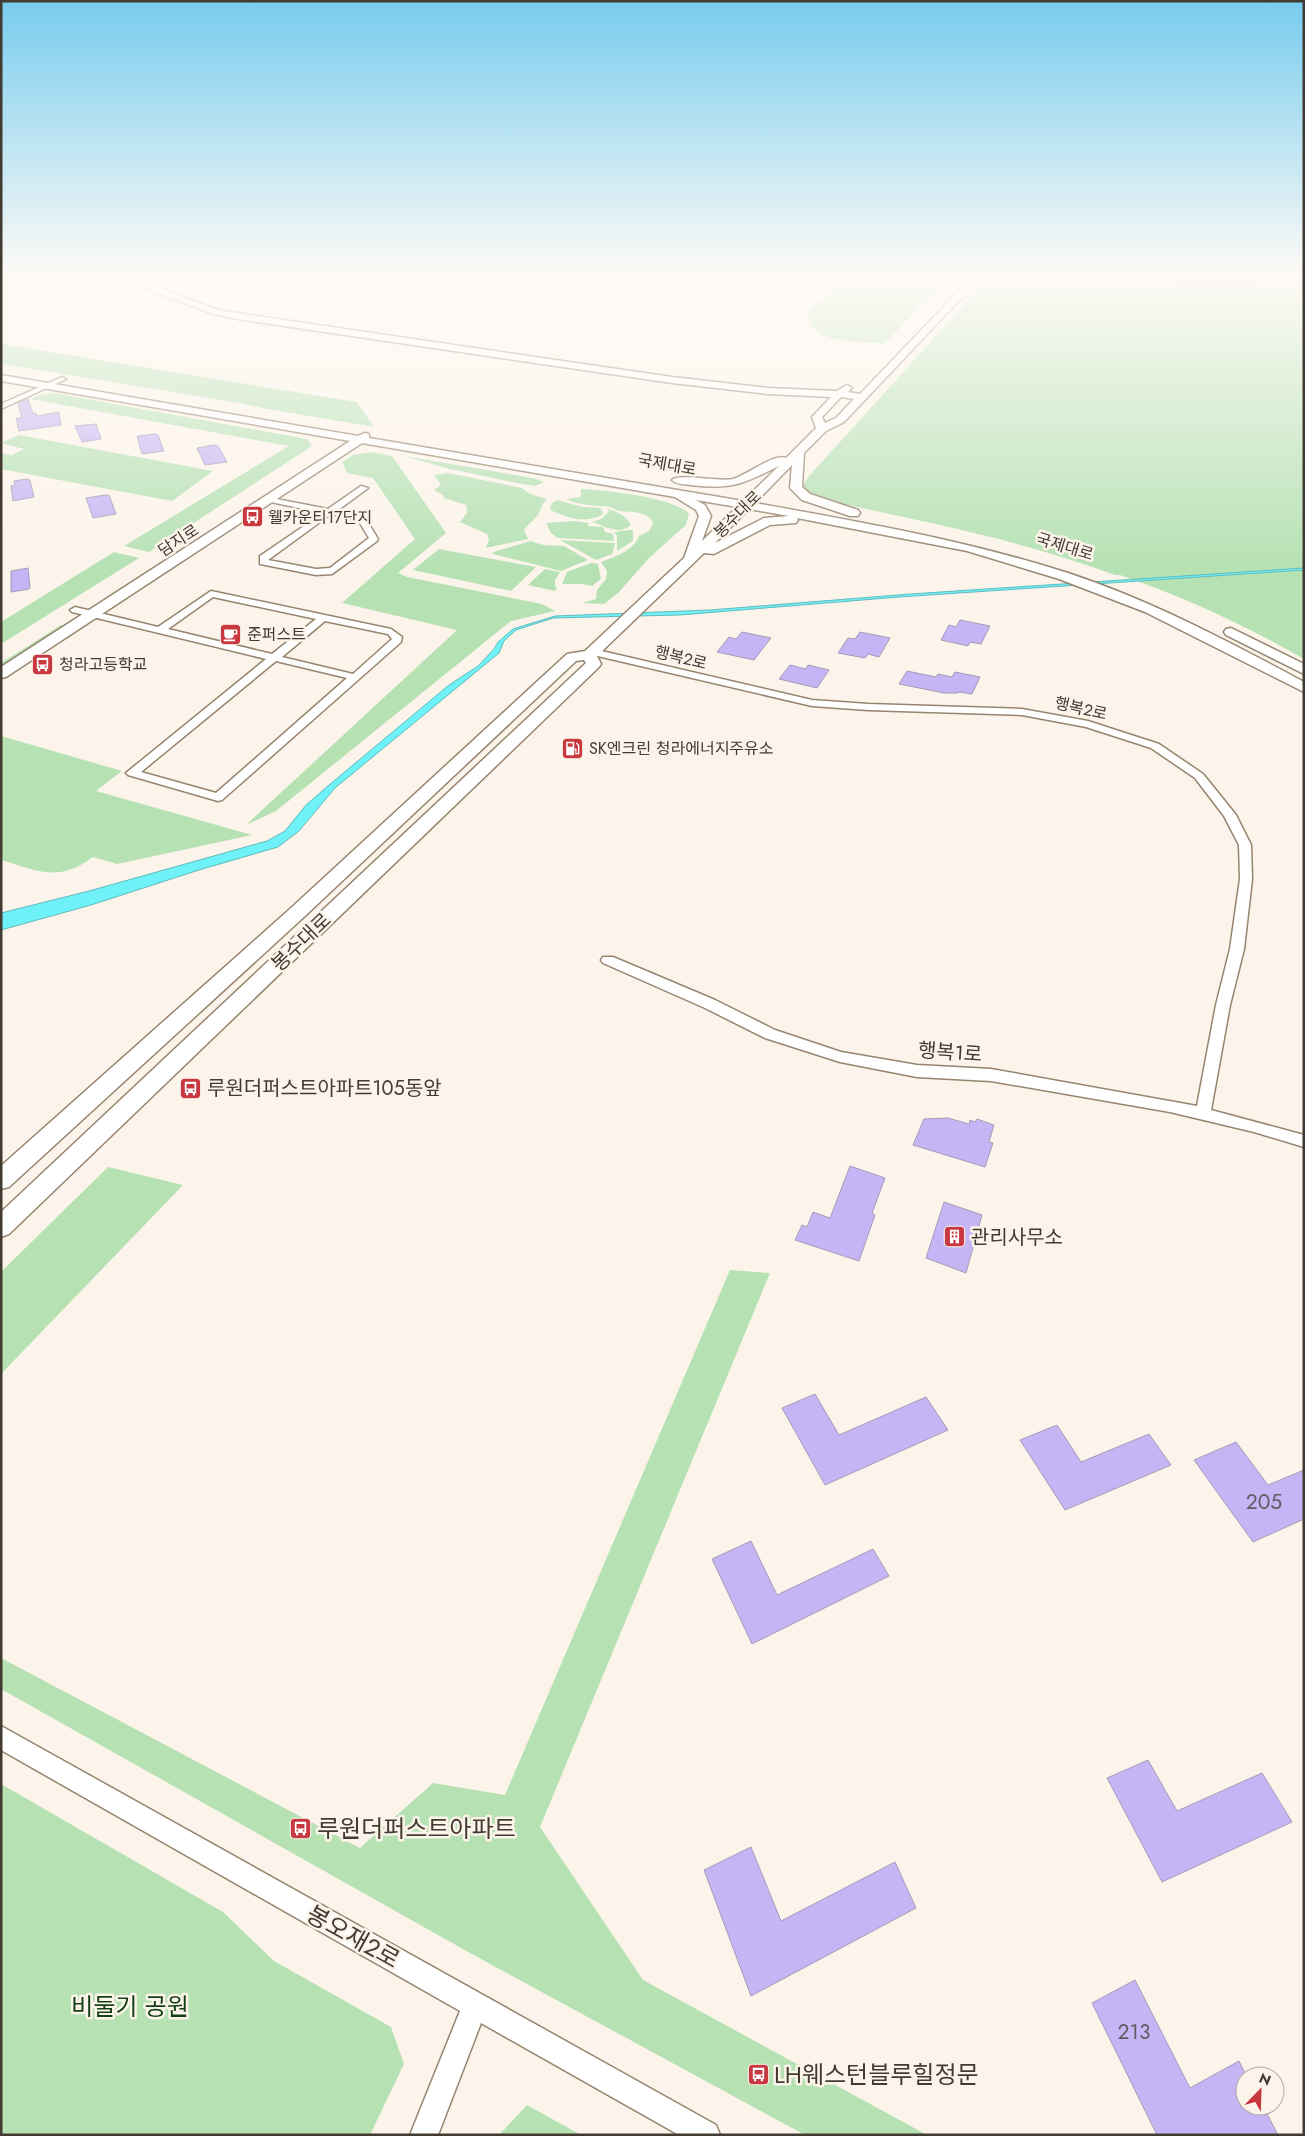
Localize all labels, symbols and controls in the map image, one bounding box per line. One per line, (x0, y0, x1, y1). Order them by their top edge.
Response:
street label: 국제대로 (636, 448, 698, 481)
street label: 봉수대로 (708, 485, 766, 543)
bus stop icon: 웰카운티17단지 (240, 505, 264, 529)
place label: 웰카운티17단지 (268, 506, 372, 529)
street label: 담지로 (153, 519, 203, 562)
street label: 국제대로 (1033, 527, 1097, 566)
cafe icon: 준퍼스트 (219, 622, 243, 646)
place label: 준퍼스트 (247, 623, 306, 646)
street label: 행복2로 (652, 640, 710, 675)
bus stop icon: 청라고등학교 (31, 652, 55, 676)
place label: 청라고등학교 (59, 653, 147, 676)
street label: 행복2로 (1052, 691, 1110, 726)
fuel station icon: SK엔크린 청라에너지주유소 (561, 736, 585, 760)
place label: SK엔크린 청라에너지주유소 (589, 737, 774, 760)
street label: 봉수대로 (265, 906, 338, 978)
street label: 행복1로 (917, 1036, 983, 1069)
place label: 루원더퍼스트아파트105동앞 (207, 1074, 442, 1103)
bus stop icon: 루원더퍼스트아파트105동앞 (179, 1076, 203, 1100)
place label: 관리사무소 (971, 1223, 1063, 1252)
building icon: 관리사무소 (943, 1225, 967, 1249)
house number: 205 (1246, 1487, 1282, 1517)
place label: 루원더퍼스트아파트 (317, 1811, 516, 1846)
bus stop icon: 루원더퍼스트아파트 (289, 1817, 313, 1841)
street label: 봉오재2로 (300, 1897, 406, 1977)
park label: 비둘기 공원 (71, 1989, 189, 2024)
house number: 213 (1118, 2017, 1150, 2047)
place label: LH웨스턴블루힐정문 (774, 2057, 979, 2092)
bus stop icon: LH웨스턴블루힐정문 (746, 2063, 770, 2087)
north arrow (1235, 2066, 1285, 2116)
text: N (1256, 2068, 1274, 2090)

